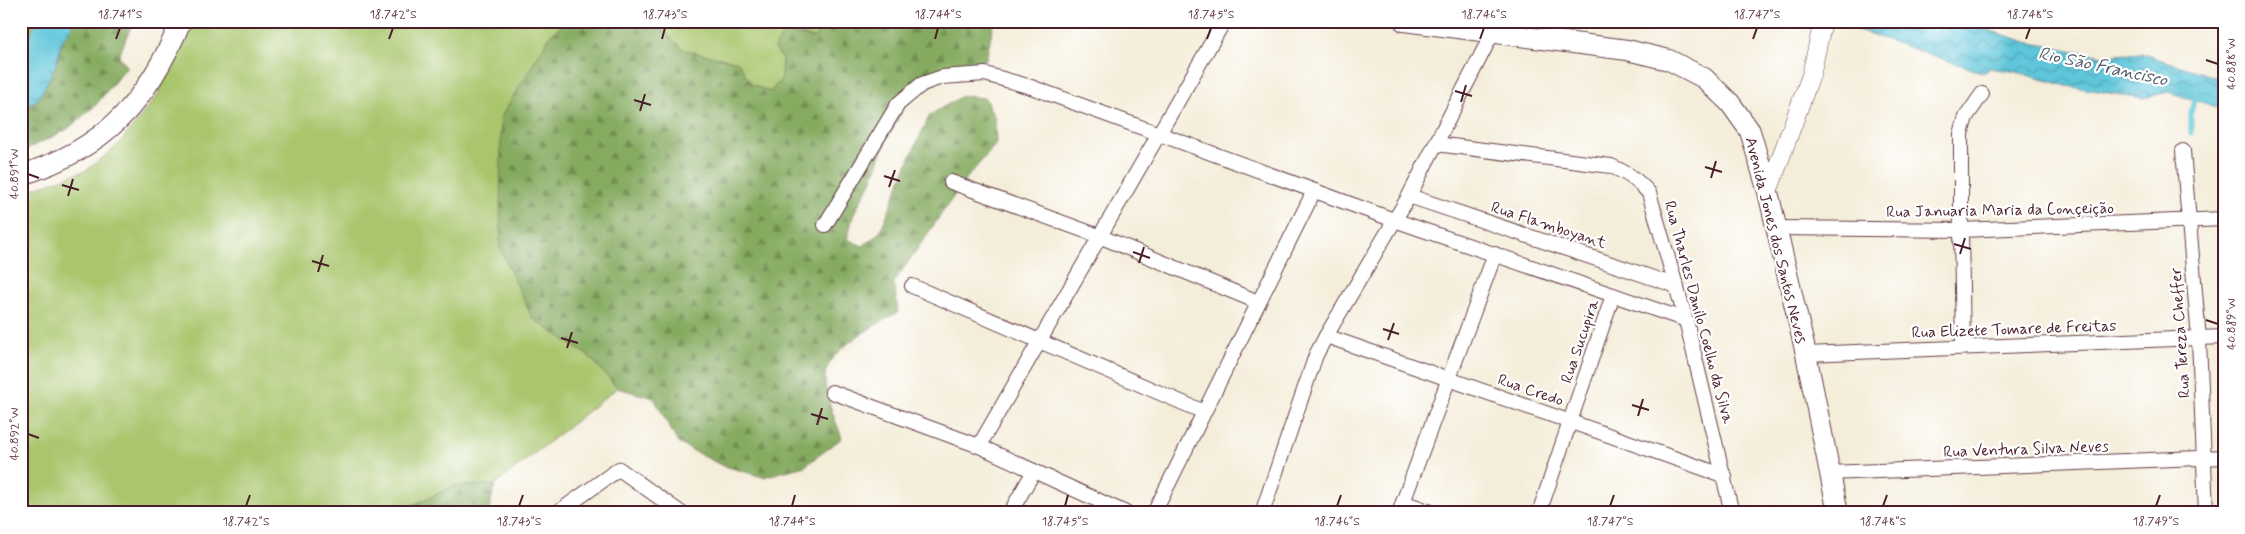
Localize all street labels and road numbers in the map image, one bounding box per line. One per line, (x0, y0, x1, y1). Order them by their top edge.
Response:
street label: Avenida Jones dos Santos Neves (1740, 135, 1811, 346)
street label: Rua Flamboyant (1488, 197, 1609, 254)
street label: Rua Januaria Maria da Conçeição (1886, 198, 2114, 223)
street label: Rua Tharles Danilo Coelho da Silva (1659, 199, 1739, 426)
street label: Rua Tereza Cheffer (2165, 267, 2196, 399)
street label: Rua Sucupira (1556, 296, 1605, 386)
street label: Rua Elizete Tomare de Freitas (1911, 315, 2117, 344)
street label: Rua Credo (1495, 369, 1566, 412)
street label: Rua Ventura Silva Neves (1943, 436, 2109, 463)

